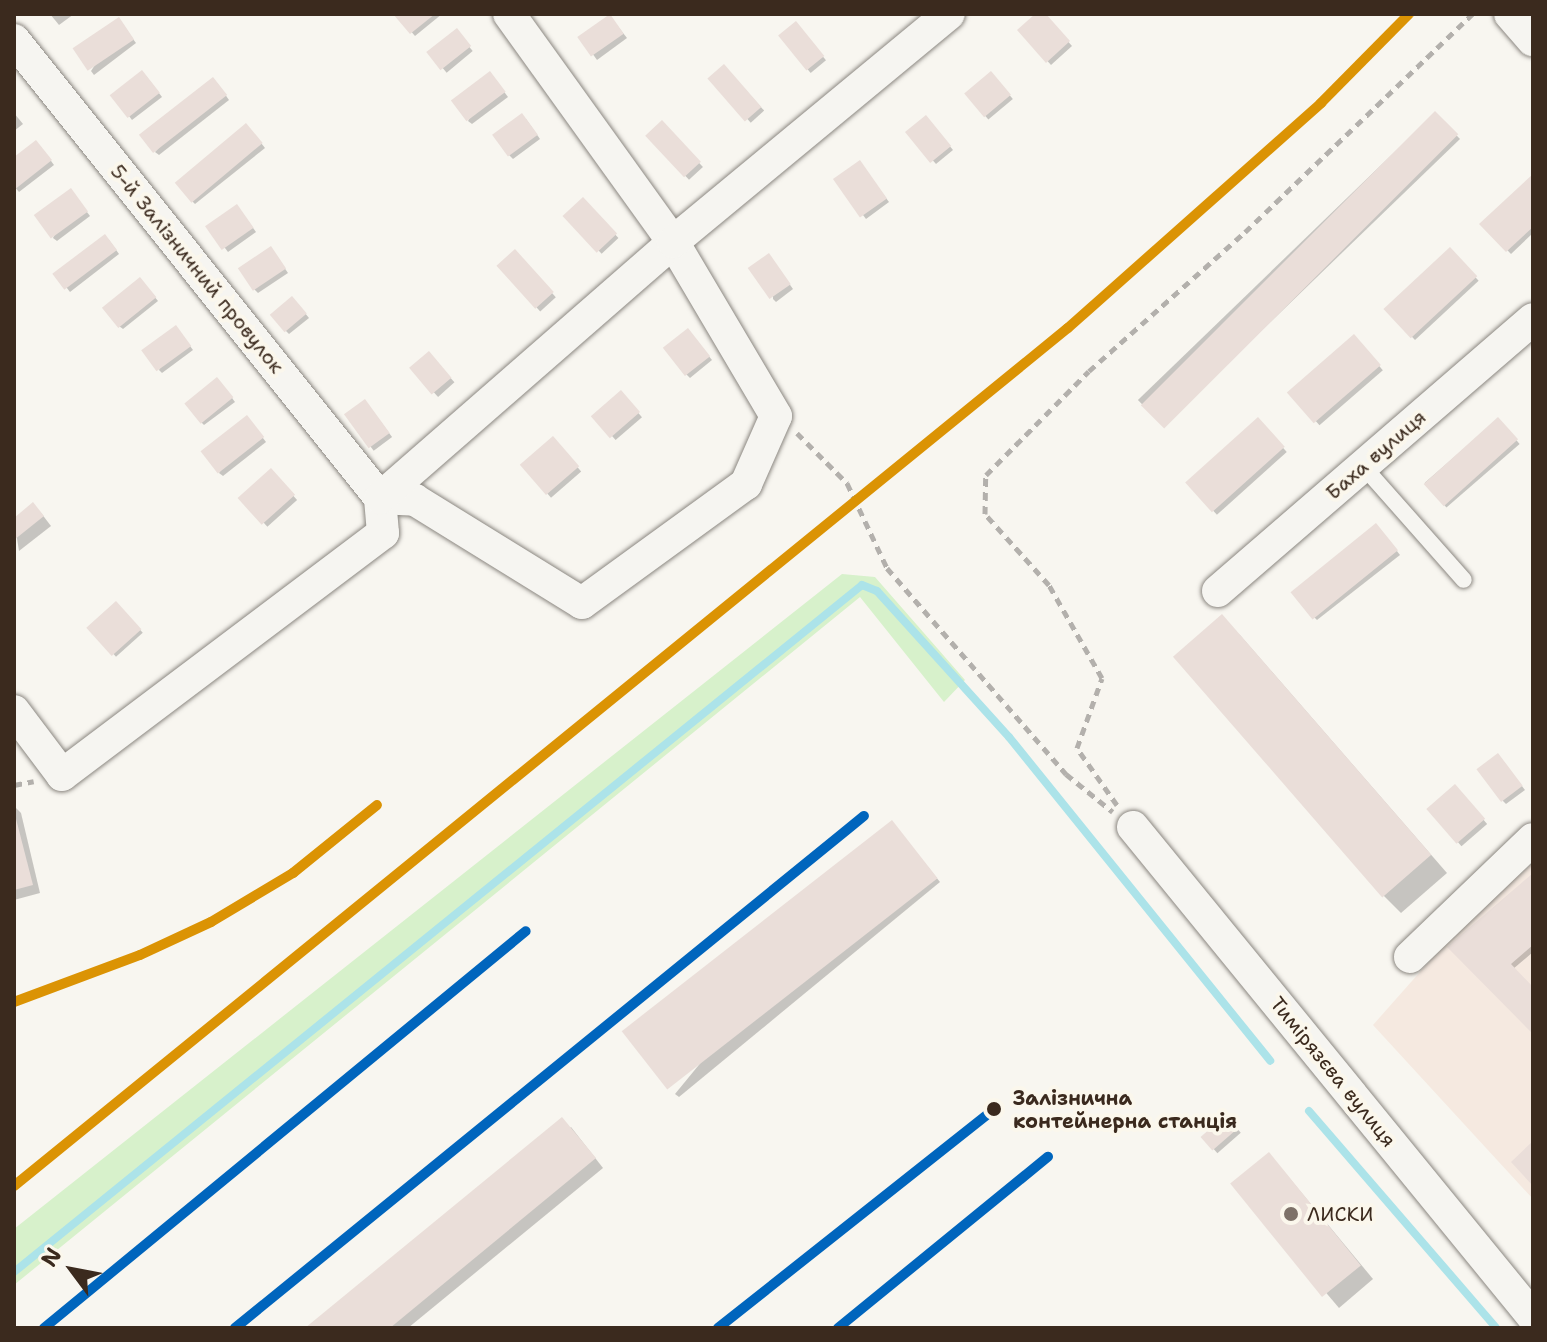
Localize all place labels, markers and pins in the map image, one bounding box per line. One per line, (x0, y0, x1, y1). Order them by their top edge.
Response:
place label: Залізнична контейнерна станція (1013, 1086, 1237, 1133)
marker: Залізнична контейнерна станція (982, 1097, 1006, 1121)
place label: ЛИСКИ (1307, 1202, 1374, 1226)
marker: ЛИСКИ (1282, 1205, 1300, 1223)

